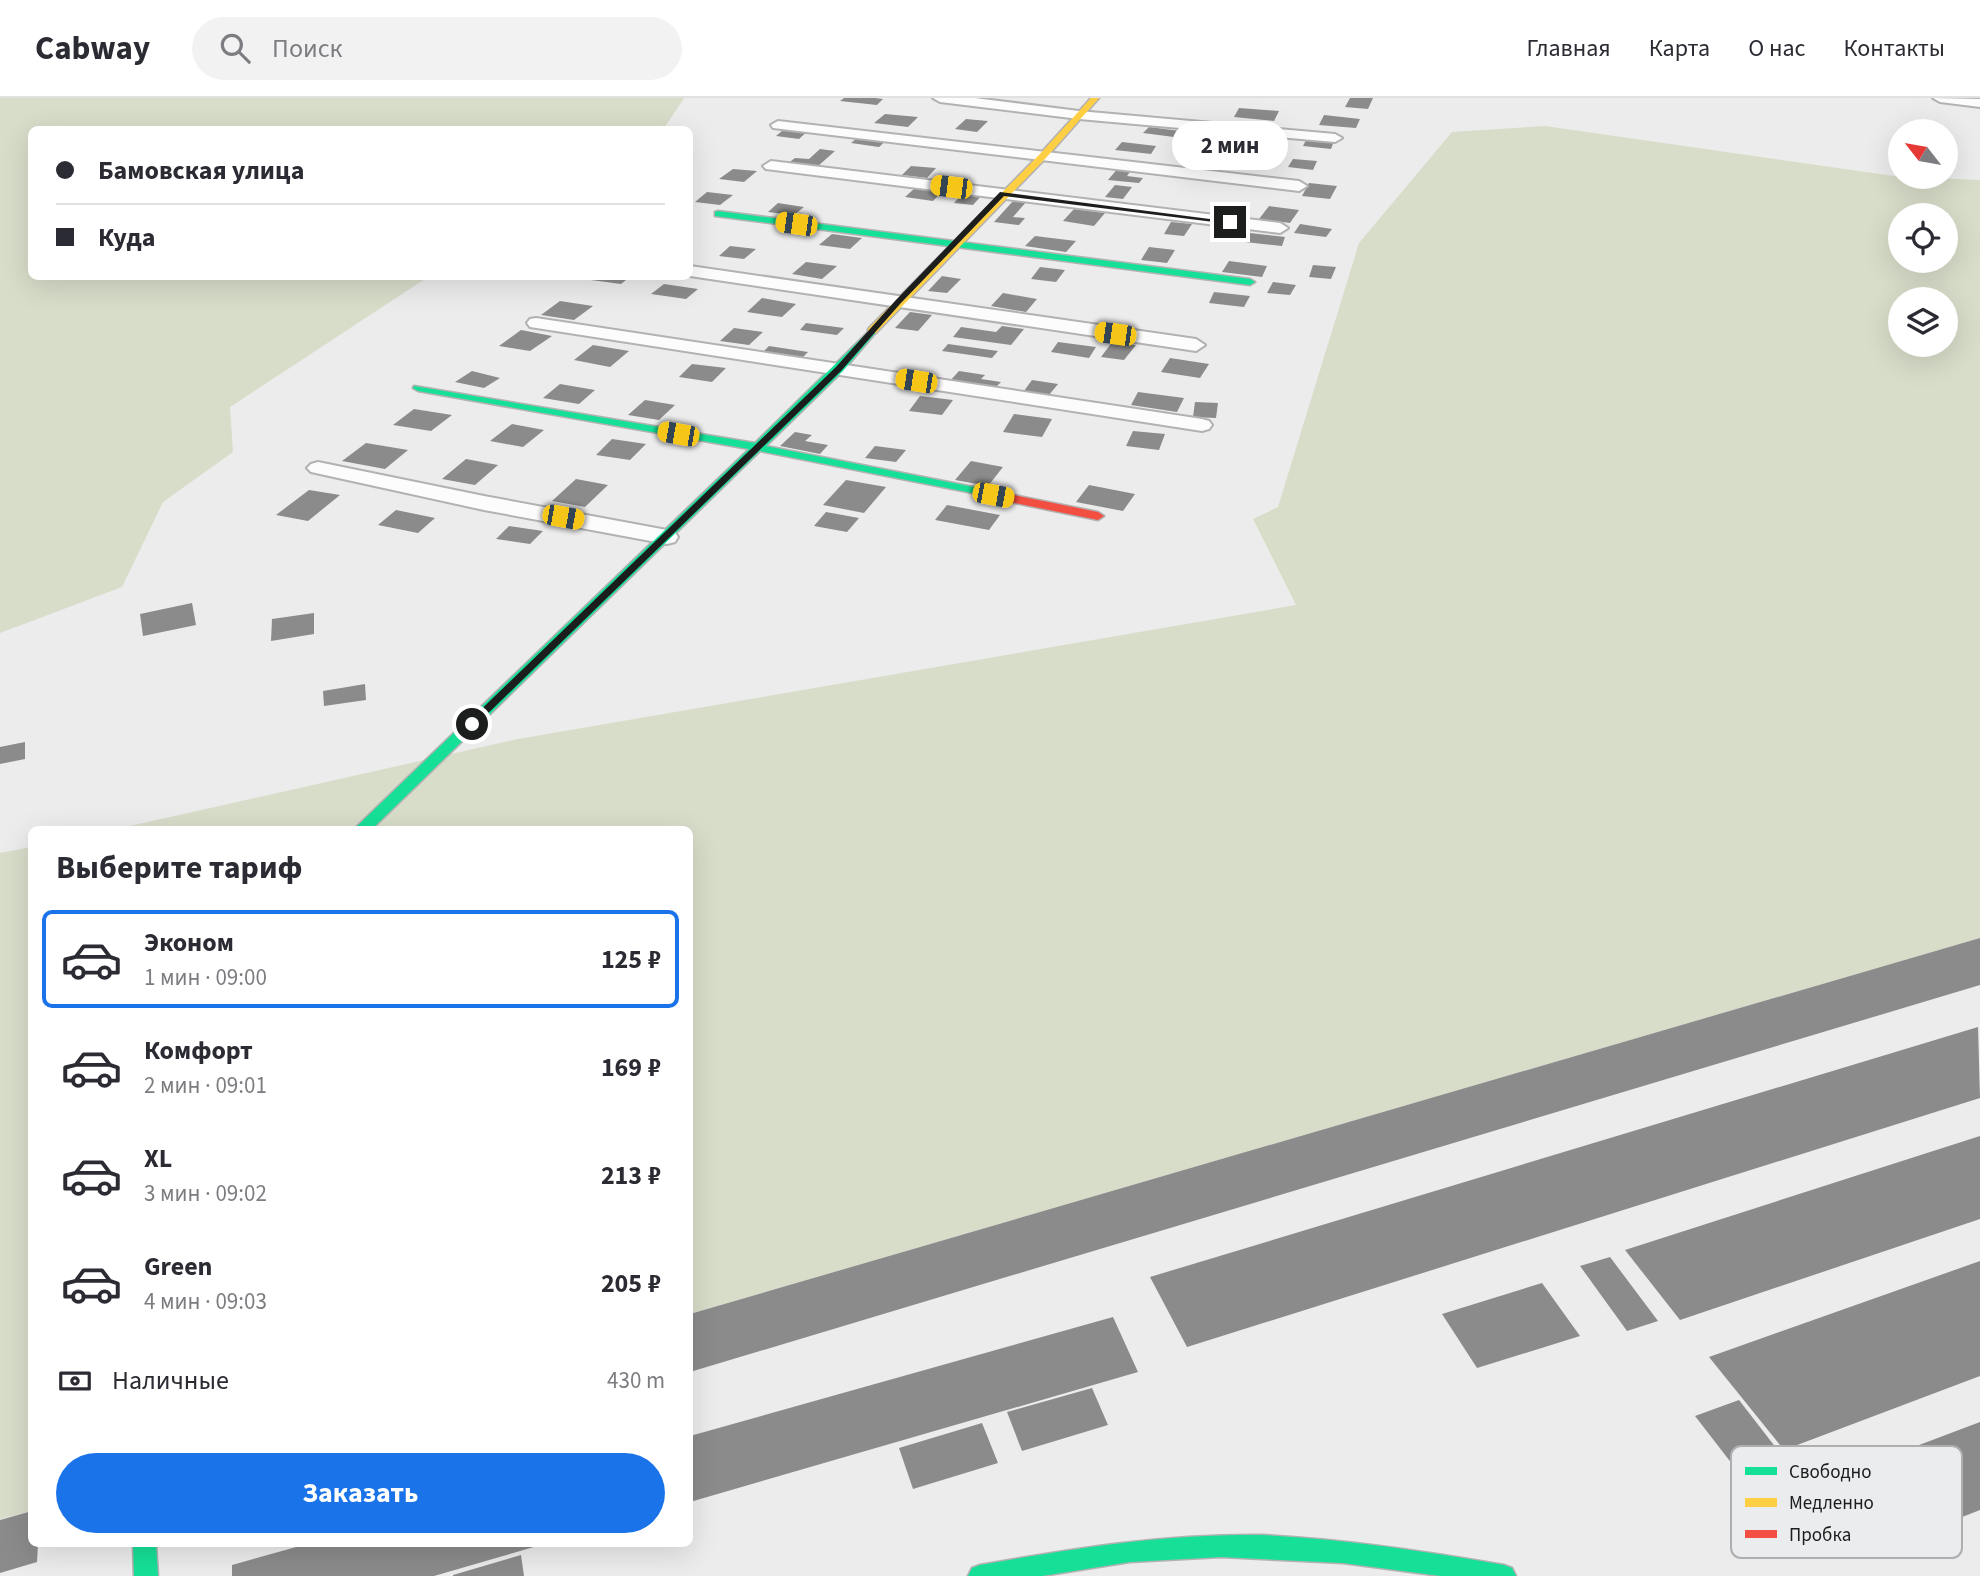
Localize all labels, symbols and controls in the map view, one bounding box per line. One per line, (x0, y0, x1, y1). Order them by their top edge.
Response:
search box (192, 17, 682, 80)
text: Cabway (35, 25, 150, 72)
icon: search (216, 29, 254, 67)
text: Поиск (272, 30, 342, 67)
text: Главная (1526, 31, 1611, 66)
text: Карта (1649, 31, 1710, 66)
text: О нас (1748, 31, 1805, 66)
text: Контакты (1843, 31, 1945, 66)
north arrow (1888, 119, 1958, 189)
map controls (1888, 119, 1958, 357)
callout: 2 мин (1172, 121, 1288, 170)
text: 2 мин (1201, 129, 1259, 162)
text: Бамовская улица (98, 152, 304, 189)
car (929, 174, 974, 200)
button: locate (1888, 203, 1958, 273)
route end (1214, 206, 1246, 238)
car (774, 211, 819, 237)
text: Куда (98, 219, 156, 256)
button: layers (1888, 287, 1958, 357)
car (1093, 321, 1138, 347)
car (894, 367, 939, 395)
car (656, 420, 701, 448)
car (971, 481, 1016, 509)
car (541, 503, 586, 531)
route start (456, 708, 488, 740)
text: Выберите тариф (56, 845, 303, 891)
text: Эконом (144, 924, 234, 961)
icon: car (60, 928, 123, 991)
text: 125 ₽ (601, 941, 661, 978)
text: 1 мин · 09:00 (144, 961, 267, 994)
text: Комфорт (144, 1032, 253, 1069)
icon: car (60, 1036, 123, 1099)
text: 169 ₽ (601, 1049, 661, 1086)
text: 2 мин · 09:01 (144, 1069, 267, 1102)
text: XL (144, 1140, 172, 1177)
icon: car (60, 1144, 123, 1207)
text: 213 ₽ (601, 1157, 661, 1194)
text: 3 мин · 09:02 (144, 1177, 267, 1210)
text: Green (144, 1248, 212, 1285)
icon: car (60, 1252, 123, 1315)
text: 205 ₽ (601, 1265, 661, 1302)
text: 4 мин · 09:03 (144, 1285, 267, 1318)
icon: cash (56, 1362, 94, 1400)
text: Наличные (112, 1362, 229, 1399)
text: 430 m (607, 1364, 665, 1397)
legend (1731, 1446, 1962, 1558)
button: Заказать (56, 1453, 665, 1533)
text: Свободно (1789, 1459, 1872, 1486)
text: Медленно (1789, 1490, 1874, 1517)
text: Пробка (1789, 1522, 1851, 1549)

